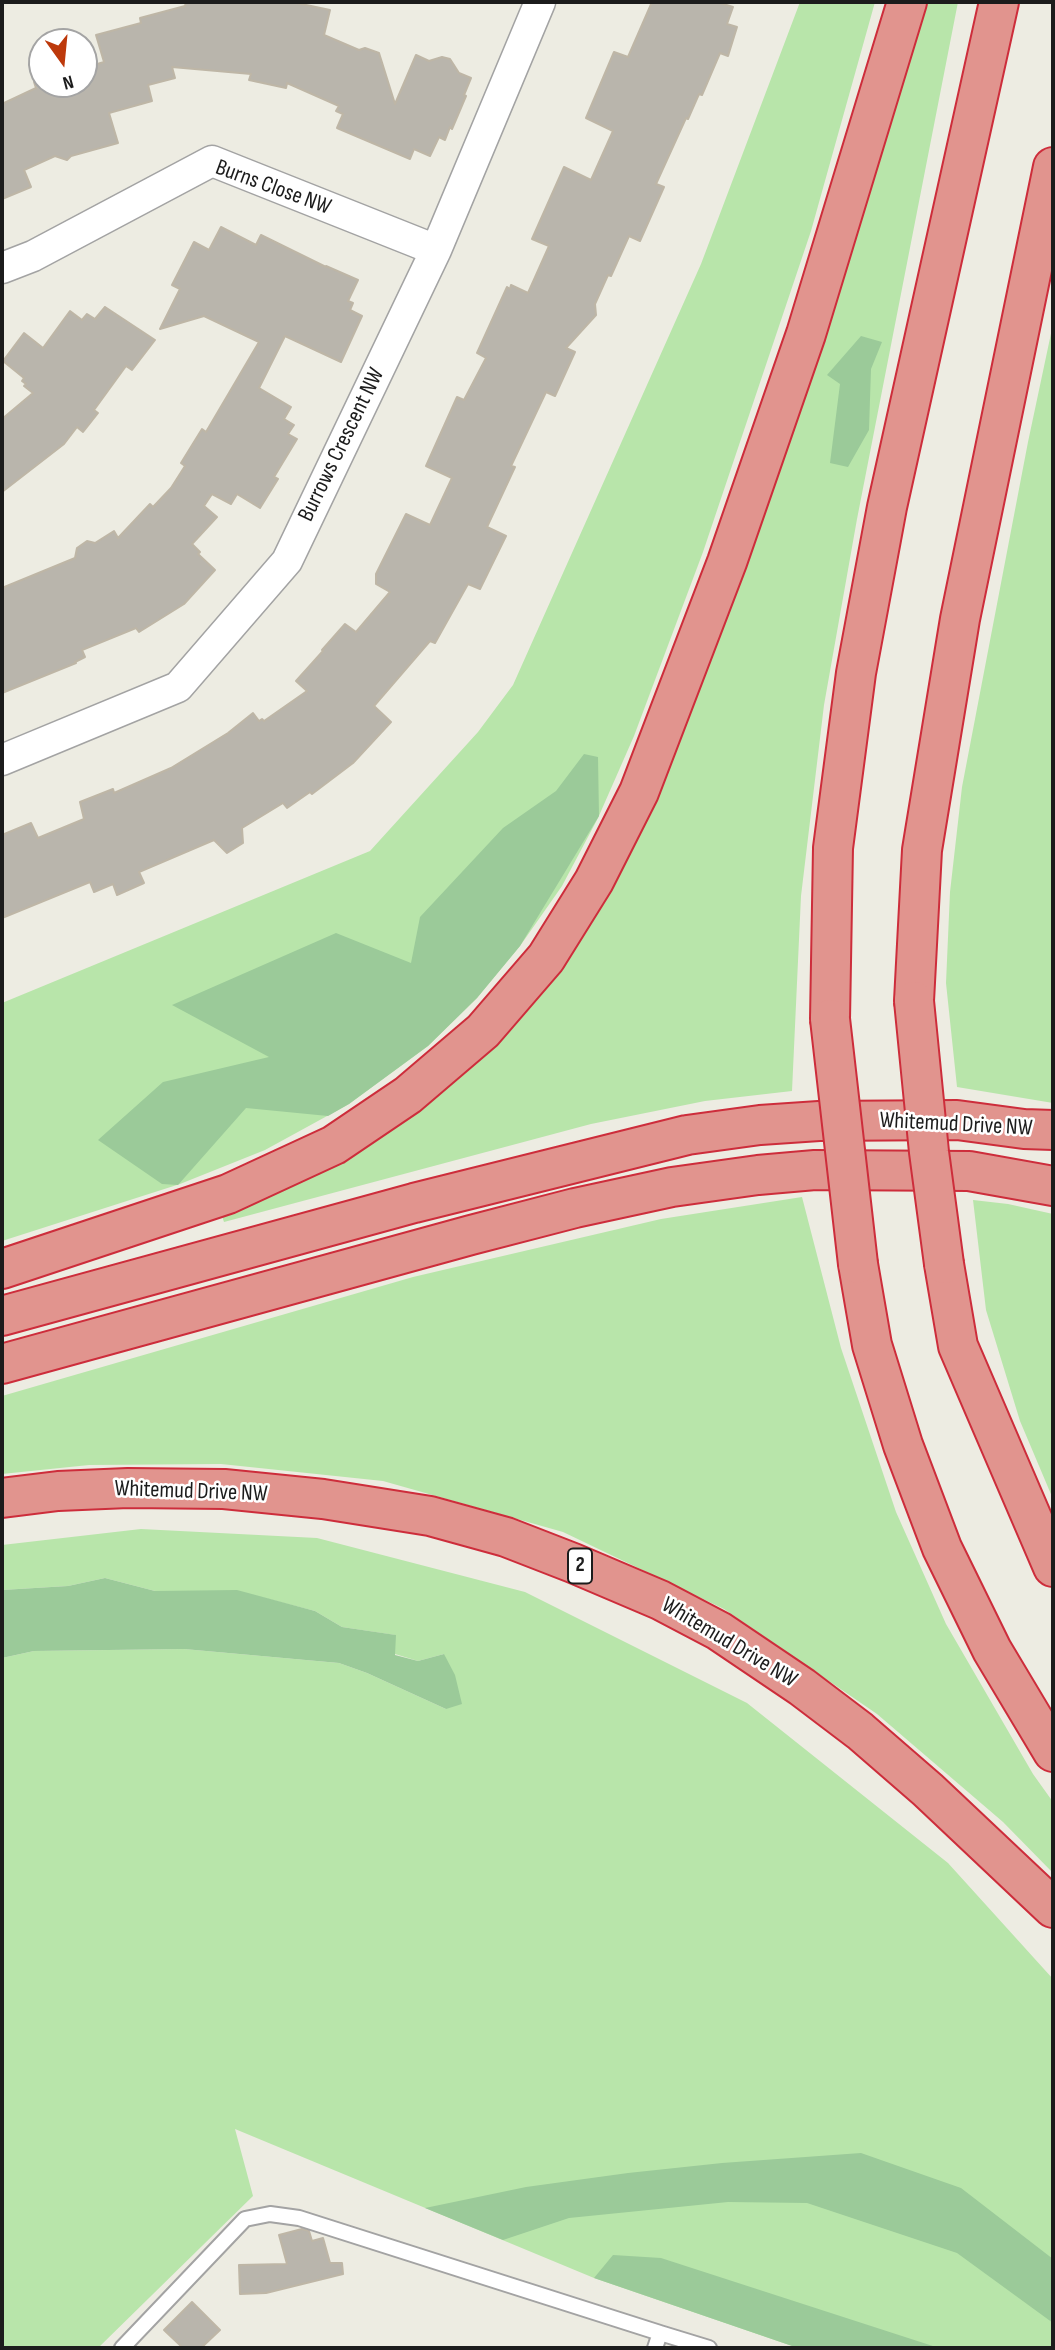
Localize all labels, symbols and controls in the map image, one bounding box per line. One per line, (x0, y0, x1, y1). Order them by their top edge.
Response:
north arrow (28, 28, 98, 98)
text: N (60, 69, 76, 94)
street label: Burns Close NW (211, 154, 335, 222)
street label: Burrows Crescent NW (293, 364, 391, 526)
street label: Whitemud Drive NW (879, 1107, 1033, 1143)
street label: Whitemud Drive NW (114, 1476, 268, 1508)
road number: 2 (568, 1548, 592, 1584)
street label: Whitemud Drive NW (656, 1592, 802, 1694)

